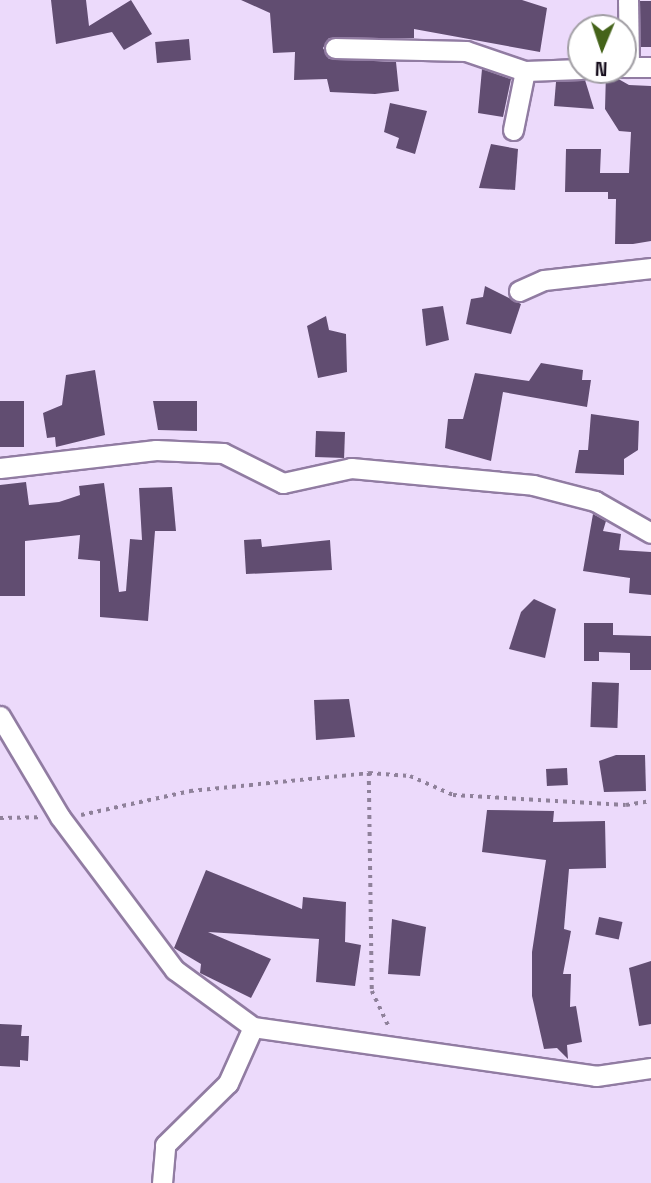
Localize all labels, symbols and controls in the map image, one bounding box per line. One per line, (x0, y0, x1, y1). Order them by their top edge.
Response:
north arrow (567, 14, 637, 84)
text: N (595, 56, 608, 81)

